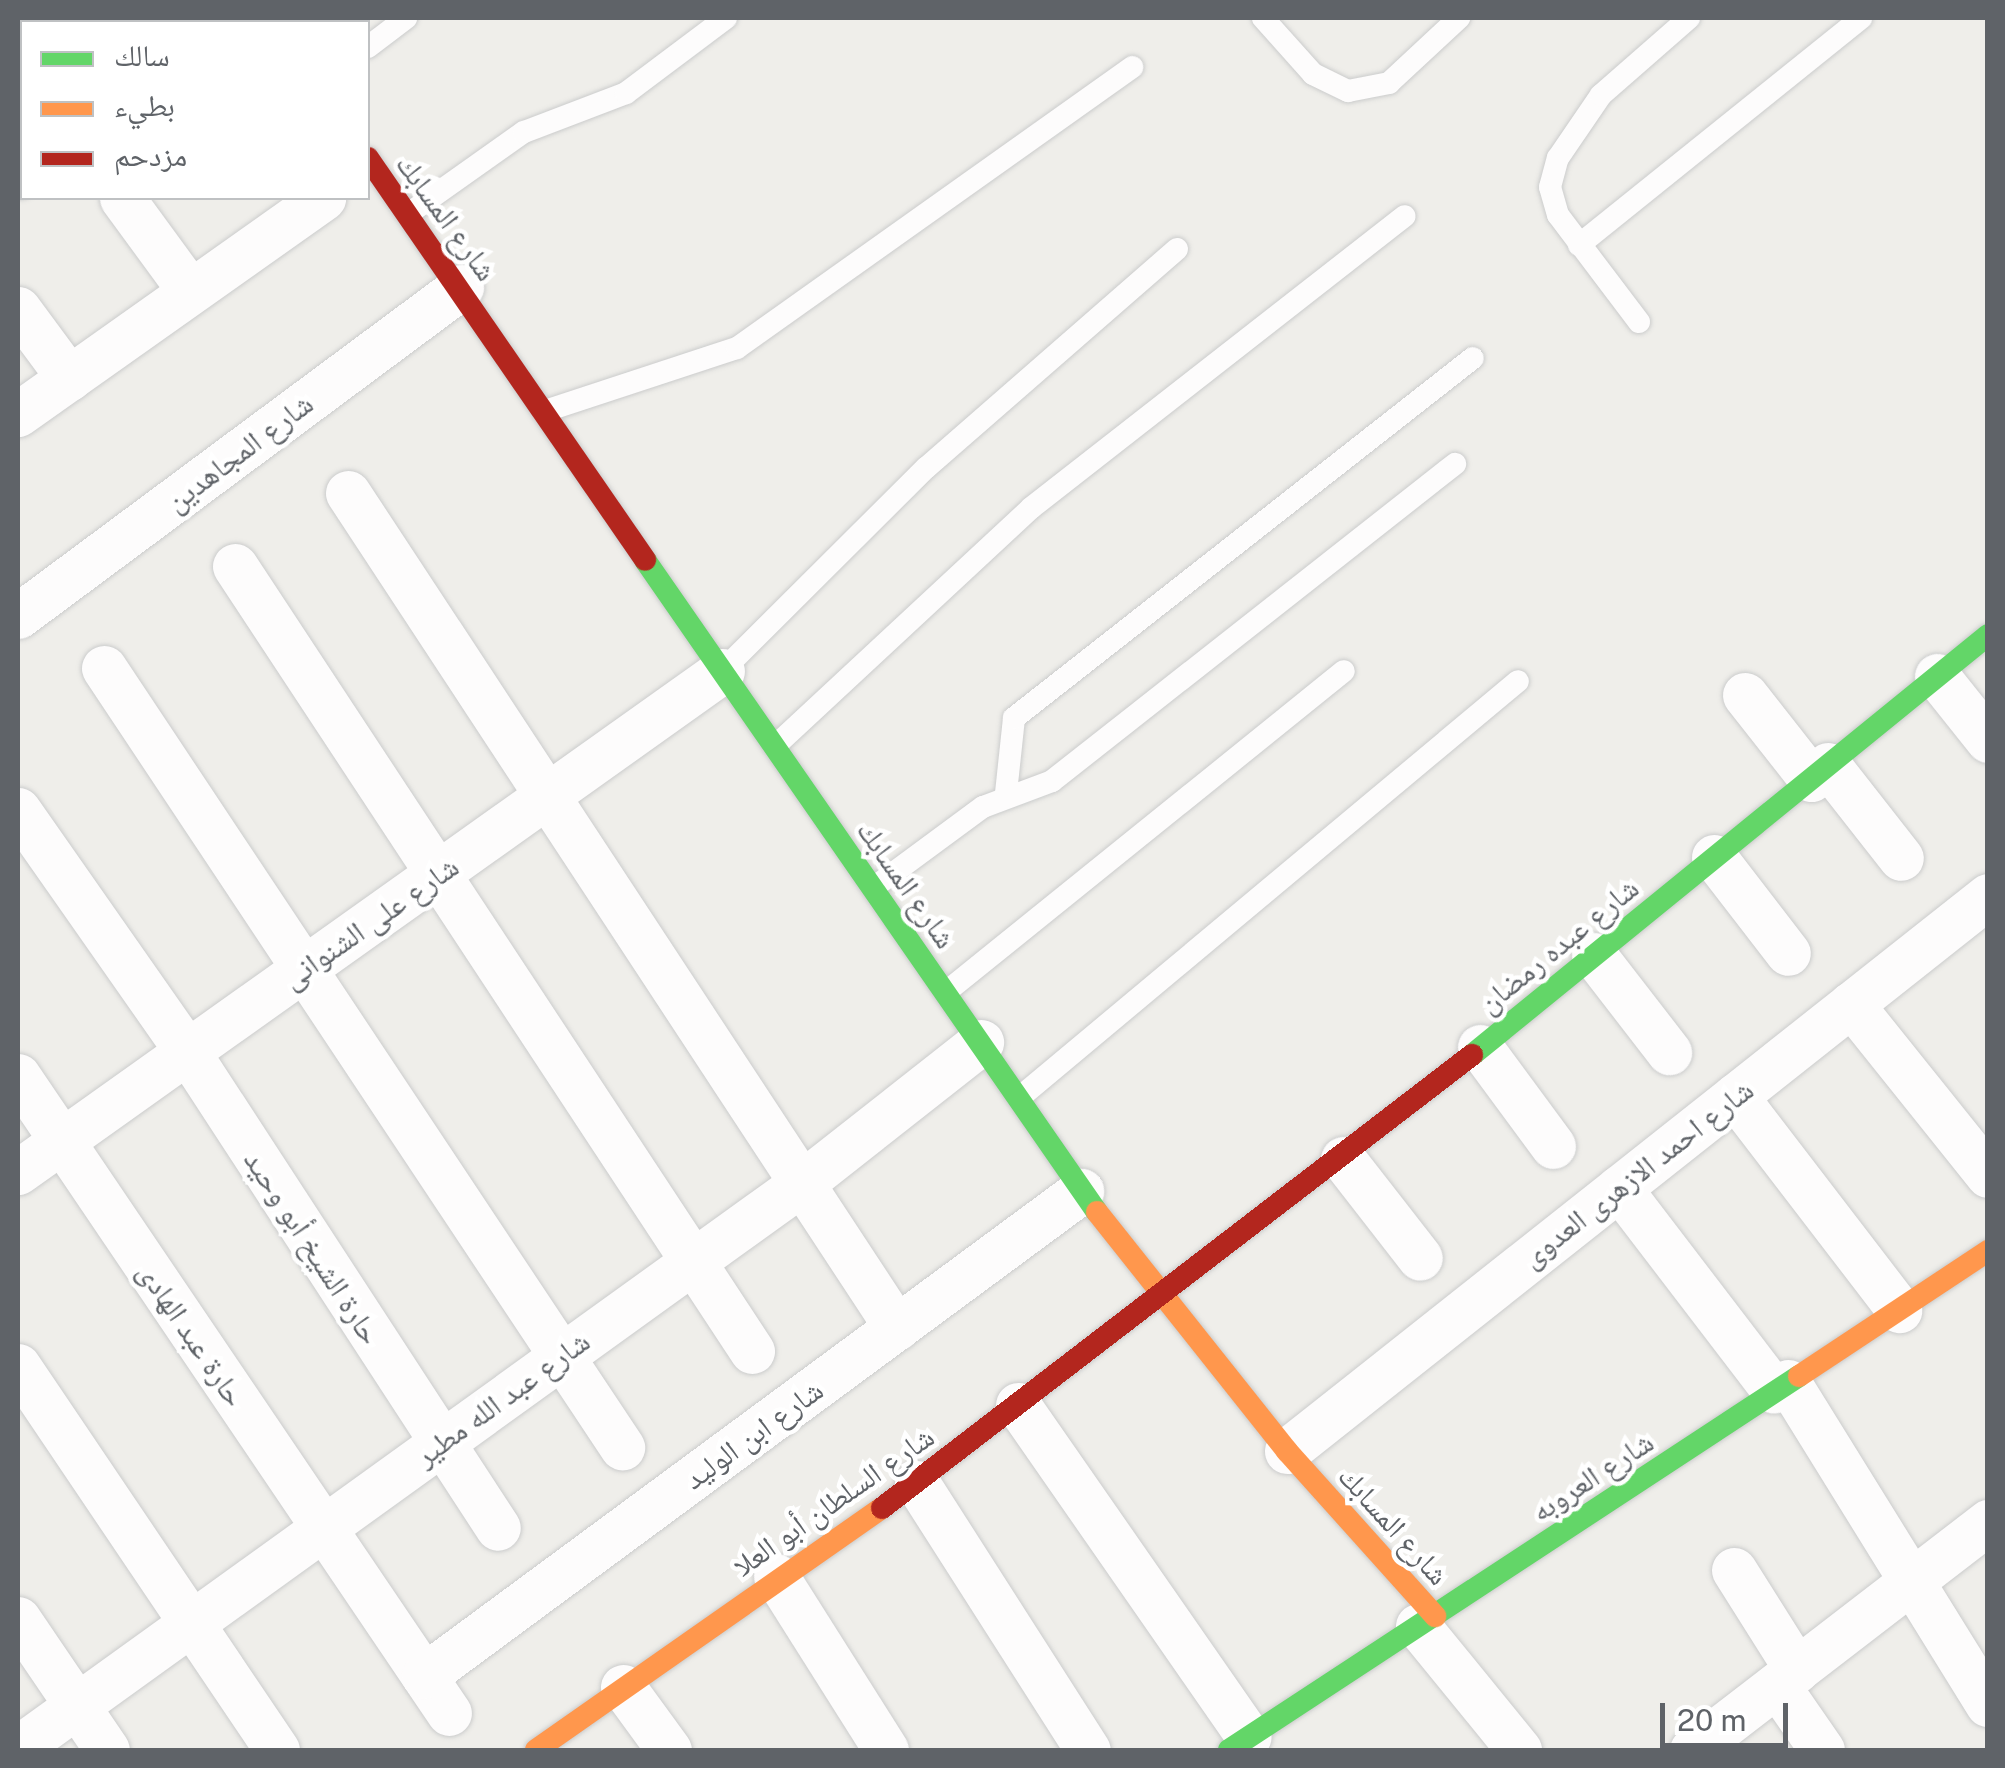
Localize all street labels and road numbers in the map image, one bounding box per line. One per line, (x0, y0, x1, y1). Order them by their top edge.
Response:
street label: شارع المسابك (389, 147, 505, 287)
street label: شارع المجاهدين (158, 385, 320, 519)
street label: شارع المسابك (850, 813, 964, 955)
street label: شارع على الشنوانى (275, 848, 465, 996)
street label: شارع عبده رمضان (1471, 869, 1645, 1021)
street label: شارع احمد الازهرى العدوى (1514, 1071, 1760, 1275)
street label: حارة الشيخ أبو وحيد (237, 1143, 389, 1351)
street label: حارة عبد الهادى (130, 1255, 254, 1413)
street label: شارع عبد الله مطير (408, 1323, 596, 1473)
street label: شارع ابن الوليد (676, 1371, 830, 1497)
street label: شارع السلطان أبو العلا (725, 1418, 941, 1584)
street label: شارع العروبه (1524, 1423, 1660, 1529)
street label: شارع المسابك (1331, 1458, 1457, 1592)

